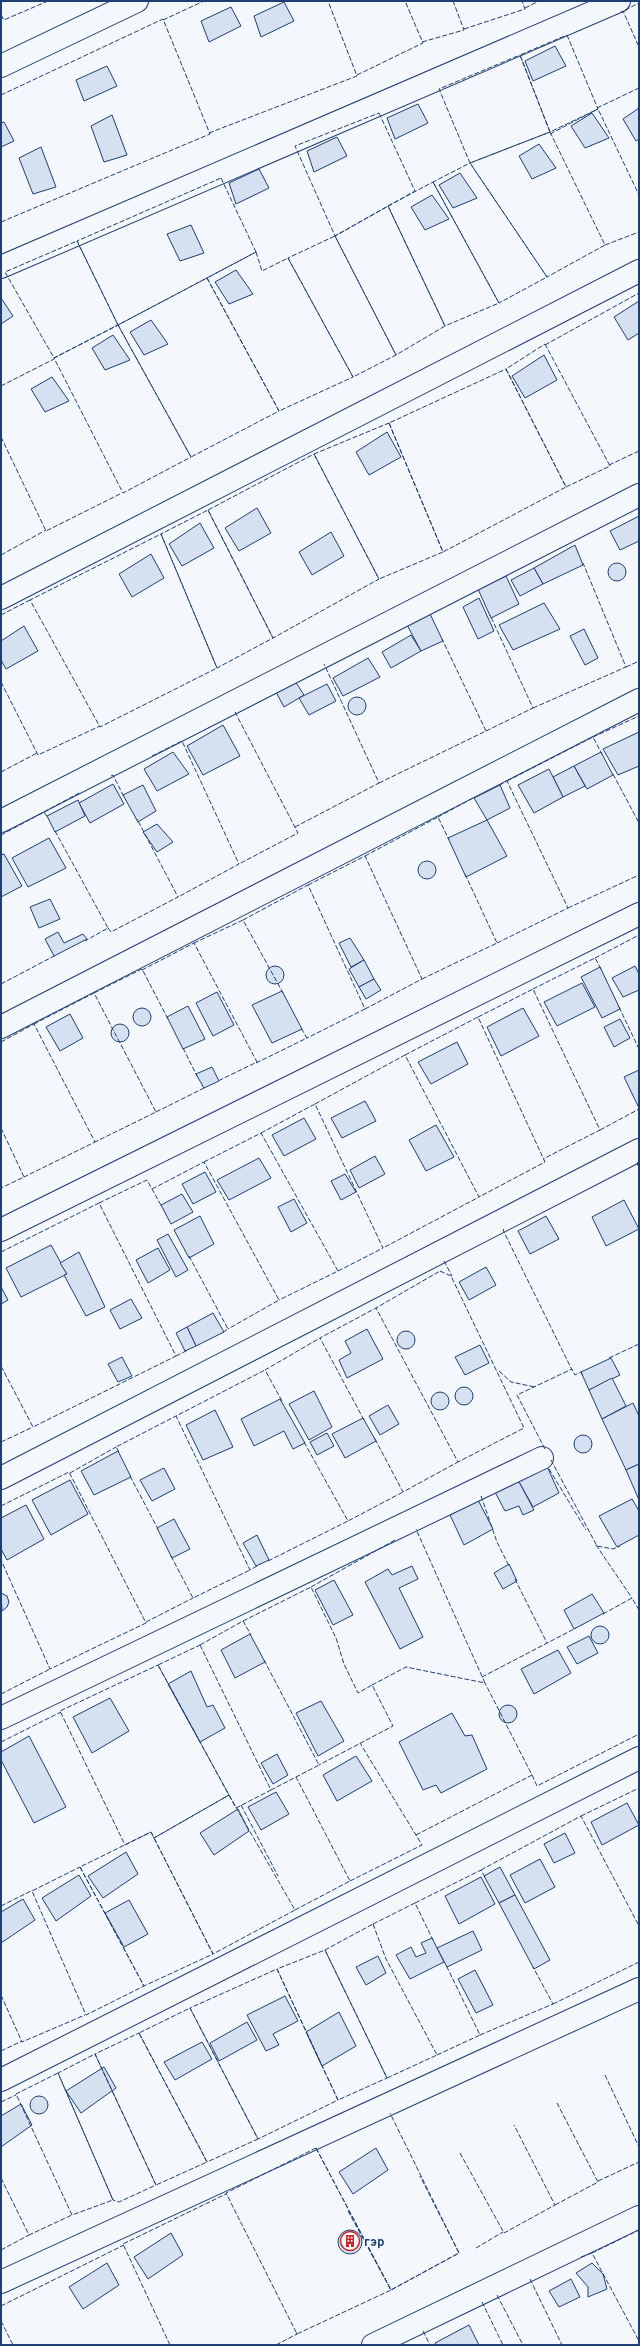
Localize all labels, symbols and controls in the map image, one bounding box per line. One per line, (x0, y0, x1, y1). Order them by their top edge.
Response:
building icon: гэр (339, 2230, 361, 2252)
place label: гэр (364, 2235, 385, 2251)

